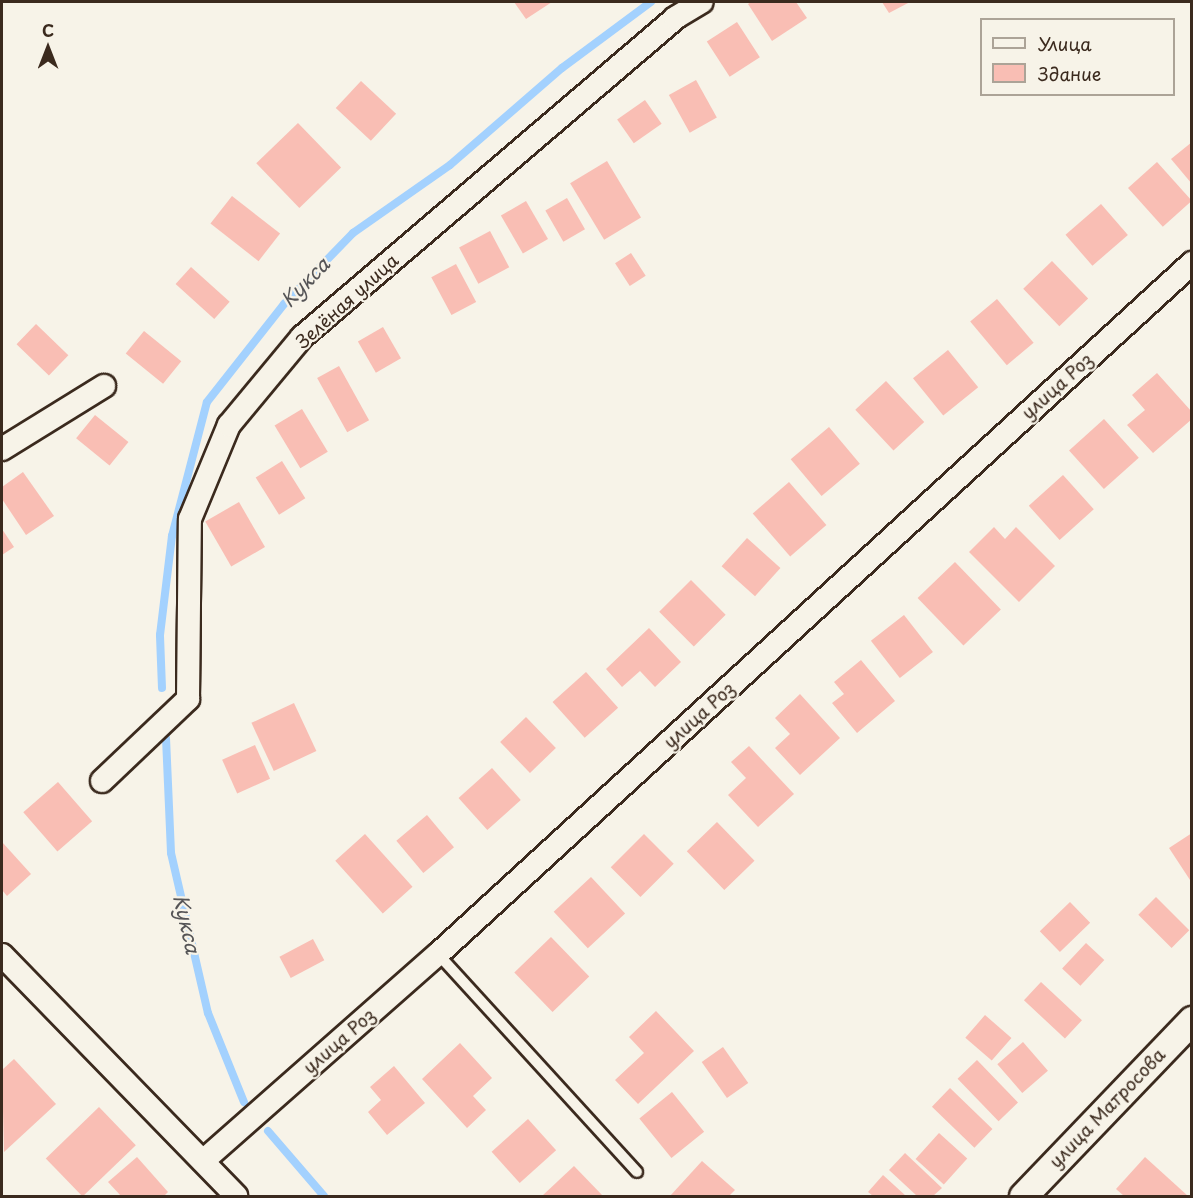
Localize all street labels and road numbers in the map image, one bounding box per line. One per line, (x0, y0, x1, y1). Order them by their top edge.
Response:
street label: Зелёная улица (291, 249, 403, 353)
street label: улица Роз (1017, 348, 1097, 424)
street label: улица Роз (659, 677, 739, 753)
street label: улица Роз (298, 1004, 380, 1078)
street label: улица Матросова (1044, 1043, 1170, 1173)

